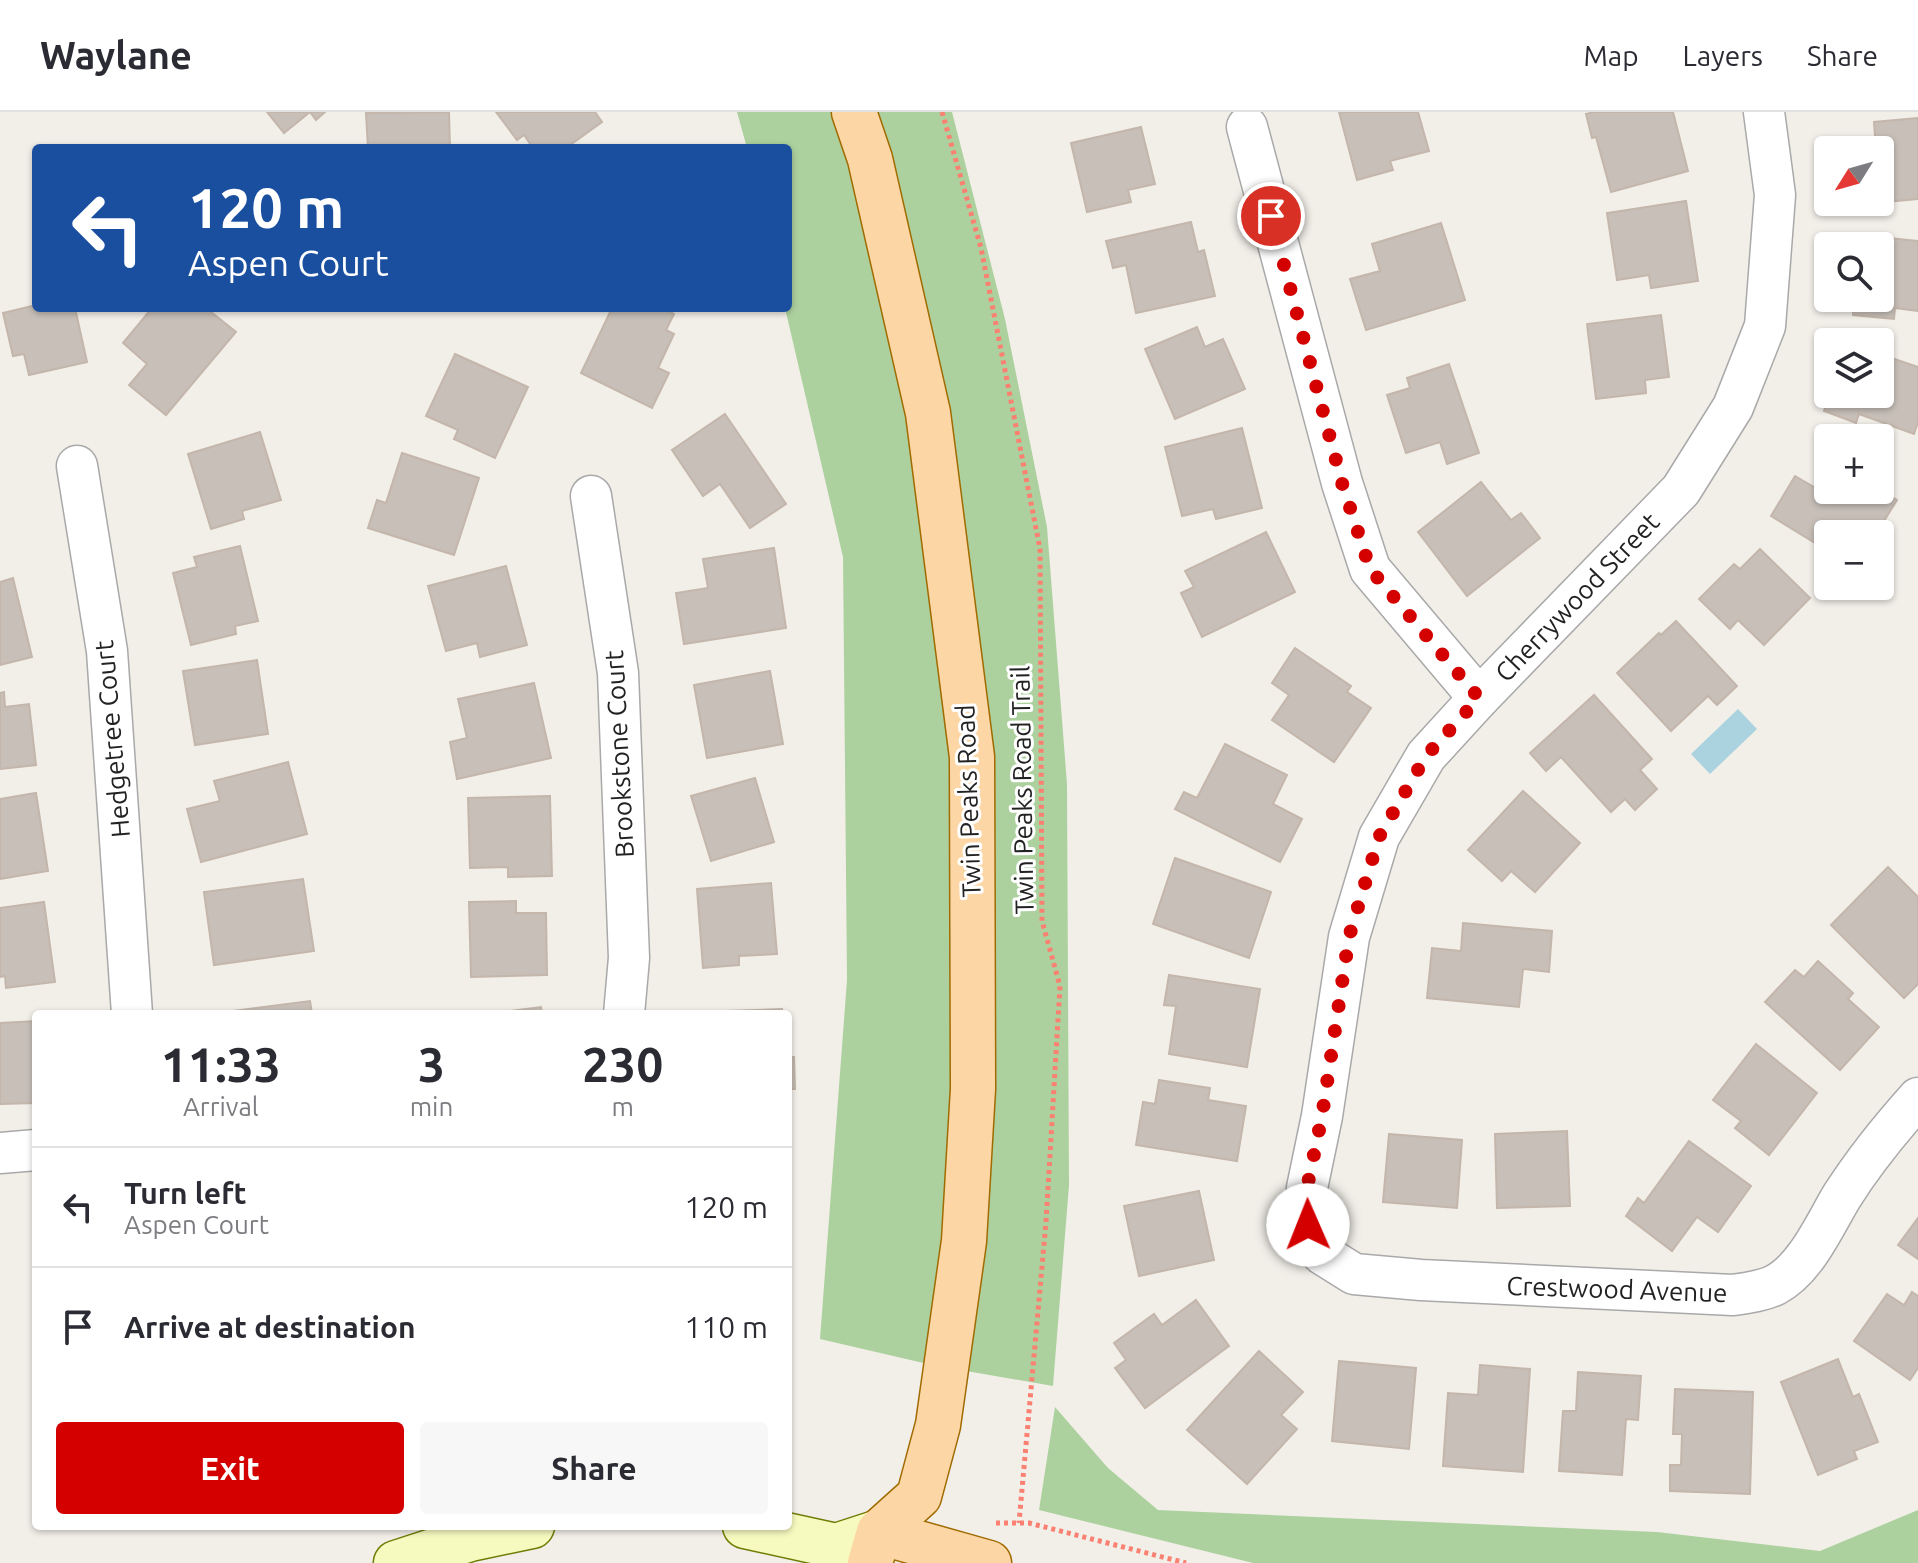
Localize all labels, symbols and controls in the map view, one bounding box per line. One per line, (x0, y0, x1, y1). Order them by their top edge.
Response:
text: Waylane (40, 34, 192, 76)
text: Map (1583, 40, 1639, 71)
text: Layers (1683, 40, 1763, 71)
text: Share (1807, 40, 1878, 71)
north arrow (1814, 136, 1894, 216)
map controls (1814, 136, 1894, 600)
icon: left (56, 176, 160, 280)
text: 120 m (188, 176, 344, 239)
pin (1237, 182, 1305, 250)
icon: arrive (1249, 194, 1293, 238)
button: search (1814, 232, 1894, 312)
text: Aspen Court (188, 242, 389, 283)
button: layers (1814, 328, 1894, 408)
button: + (1814, 424, 1894, 504)
street label: Cherrywood Street (1489, 507, 1665, 687)
button: − (1814, 520, 1894, 600)
street label: Hedgetree Court (89, 639, 135, 839)
street label: Brookstone Court (599, 650, 639, 858)
street label: Twin Peaks Road Trail (1005, 665, 1039, 915)
street label: Twin Peaks Road (950, 704, 986, 898)
text: 11:33 (161, 1037, 281, 1091)
text: 3 (418, 1037, 445, 1091)
text: 230 (582, 1037, 663, 1091)
text: Arrival (183, 1092, 259, 1121)
text: min (410, 1092, 453, 1121)
text: m (611, 1092, 634, 1121)
text: Turn left (124, 1176, 246, 1210)
position arrow (1266, 1183, 1350, 1267)
icon: left (56, 1185, 100, 1229)
text: 120 m (684, 1190, 768, 1224)
text: Aspen Court (124, 1210, 269, 1239)
street label: Crestwood Avenue (1506, 1271, 1728, 1307)
icon: arrive (56, 1305, 100, 1349)
text: Arrive at destination (124, 1310, 416, 1344)
text: 110 m (684, 1310, 768, 1344)
button: Exit (56, 1422, 404, 1514)
button: Share (420, 1422, 768, 1514)

